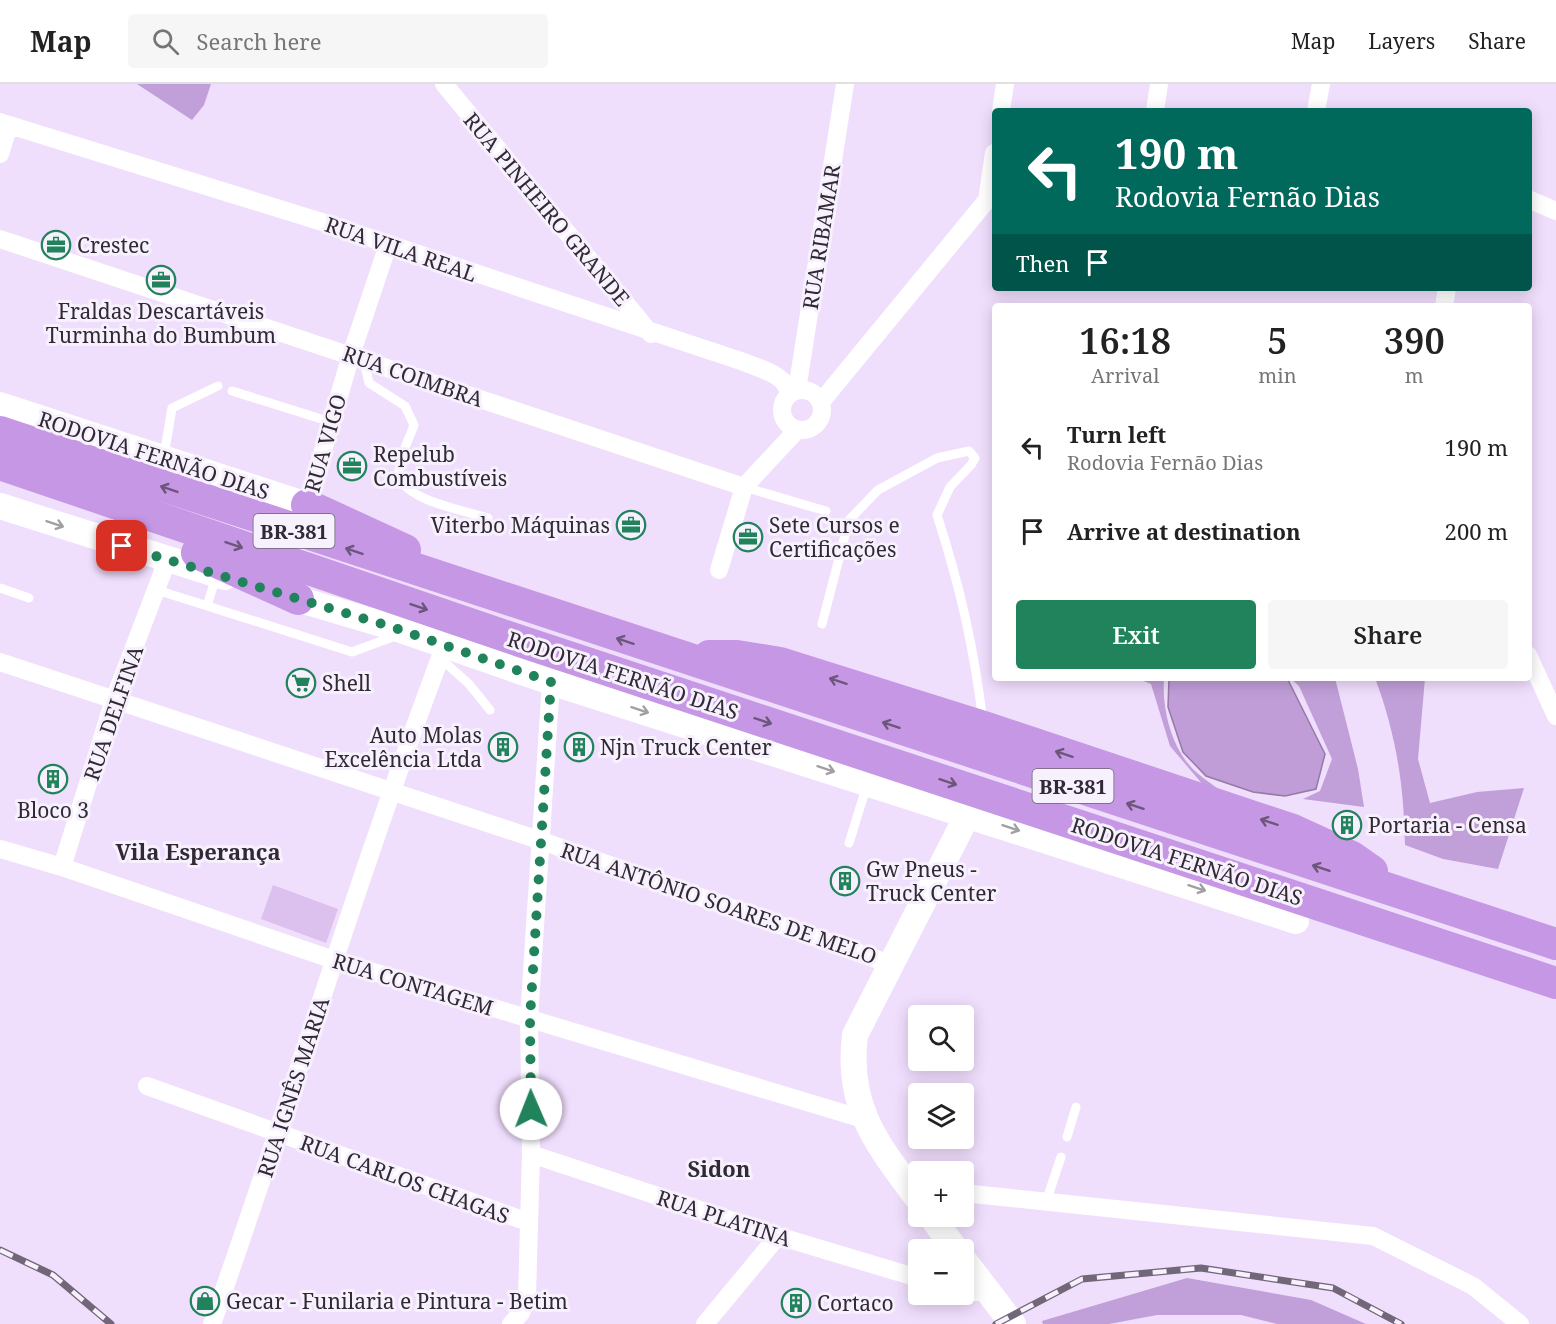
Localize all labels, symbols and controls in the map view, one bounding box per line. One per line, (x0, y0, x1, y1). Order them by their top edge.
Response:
search box (128, 14, 548, 68)
text: Map (30, 22, 92, 60)
icon: search (149, 25, 182, 58)
text: Search here (197, 26, 321, 56)
text: Map (1291, 27, 1335, 55)
text: Layers (1368, 27, 1435, 55)
text: Share (1468, 27, 1526, 55)
street label: RUA PINHEIRO GRANDE (458, 106, 636, 312)
text: 190 m (1115, 124, 1239, 181)
icon: left (1016, 132, 1094, 210)
street label: RUA RIBAMAR (796, 162, 846, 311)
text: Rodovia Fernão Dias (1115, 178, 1380, 215)
street label: RUA VILA REAL (322, 210, 480, 288)
office icon: Crestec (40, 229, 72, 261)
place label: Crestec (77, 231, 149, 259)
icon: arrive (1081, 246, 1114, 279)
text: Then (1016, 248, 1069, 278)
office icon: Fraldas Descartáveis Turminha do Bumbum (145, 264, 177, 296)
place label: Fraldas Descartáveis Turminha do Bumbum (46, 297, 276, 349)
text: 16:18 (1079, 316, 1171, 365)
text: 5 (1267, 316, 1288, 365)
text: 390 (1384, 316, 1445, 365)
street label: RUA COIMBRA (339, 339, 487, 413)
text: Arrival (1091, 362, 1159, 389)
text: min (1258, 362, 1297, 389)
text: m (1405, 362, 1424, 389)
street label: RUA VIGO (298, 391, 352, 495)
street label: RODOVIA FERNÃO DIAS (35, 404, 273, 506)
text: Turn left (1067, 419, 1166, 449)
icon: left (1016, 431, 1049, 464)
text: 190 m (1445, 432, 1508, 462)
place label: Repelub Combustíveis (373, 440, 507, 492)
text: Rodovia Fernão Dias (1067, 449, 1263, 476)
office icon: Repelub Combustíveis (336, 450, 368, 482)
one-way arrow (160, 483, 179, 494)
office icon: Viterbo Máquinas (615, 509, 647, 541)
place label: Viterbo Máquinas (431, 511, 610, 539)
place label: Sete Cursos e Certificações (769, 511, 900, 563)
road number: BR-381 (254, 514, 334, 548)
icon: arrive (1016, 515, 1049, 548)
text: Arrive at destination (1067, 516, 1301, 546)
text: 200 m (1445, 516, 1508, 546)
one-way arrow (45, 519, 64, 530)
pin (96, 520, 147, 571)
office icon: Sete Cursos e Certificações (732, 521, 764, 553)
icon: arrive (105, 529, 138, 562)
one-way arrow (224, 540, 243, 551)
one-way arrow (345, 545, 364, 556)
button: Exit (1016, 600, 1256, 669)
button: Share (1268, 600, 1508, 669)
one-way arrow (409, 602, 428, 613)
street label: RODOVIA FERNÃO DIAS (504, 624, 742, 726)
one-way arrow (616, 634, 635, 645)
street label: RUA DELFINA (77, 642, 149, 784)
supermarket icon: Shell (285, 667, 317, 699)
place label: Shell (322, 669, 372, 697)
one-way arrow (829, 675, 848, 686)
one-way arrow (630, 705, 649, 716)
one-way arrow (753, 717, 772, 728)
one-way arrow (882, 719, 901, 730)
place label: Auto Molas Excelência Ltda (324, 721, 482, 773)
building icon: Auto Molas Excelência Ltda (487, 731, 519, 763)
building icon: Njn Truck Center (563, 731, 595, 763)
place label: Njn Truck Center (600, 733, 772, 761)
one-way arrow (1055, 748, 1074, 759)
building icon: Bloco 3 (37, 763, 69, 795)
one-way arrow (816, 764, 835, 775)
road number: BR-381 (1032, 769, 1114, 803)
one-way arrow (938, 778, 957, 789)
place label: Bloco 3 (17, 796, 89, 824)
one-way arrow (1127, 800, 1145, 811)
building icon: Portaria - Censa (1331, 809, 1363, 841)
street label: RODOVIA FERNÃO DIAS (1068, 810, 1306, 912)
place label: Portaria - Censa (1368, 811, 1527, 839)
one-way arrow (1260, 816, 1279, 827)
one-way arrow (1001, 823, 1020, 834)
district label: Vila Esperança (115, 836, 281, 866)
street label: RUA ANTÔNIO SOARES DE MELO (557, 836, 881, 970)
place label: Gw Pneus - Truck Center (866, 855, 996, 907)
one-way arrow (1312, 861, 1331, 872)
building icon: Gw Pneus - Truck Center (829, 865, 861, 897)
one-way arrow (1187, 883, 1206, 894)
street label: RUA CONTAGEM (329, 946, 497, 1022)
street label: RUA IGNÊS MARIA (251, 993, 335, 1181)
map controls (908, 1005, 974, 1305)
button: search (908, 1005, 974, 1071)
position arrow (499, 1077, 563, 1141)
button: layers (908, 1083, 974, 1149)
street label: RUA CARLOS CHAGAS (297, 1128, 513, 1230)
district label: Sidon (688, 1153, 751, 1183)
button: + (908, 1161, 974, 1227)
street label: RUA PLATINA (653, 1183, 795, 1253)
button: − (908, 1239, 974, 1305)
shop icon: Gecar - Funilaria e Pintura - Betim (189, 1285, 221, 1317)
place label: Gecar - Funilaria e Pintura - Betim (226, 1287, 568, 1315)
building icon: Cortaco (780, 1287, 812, 1319)
place label: Cortaco (817, 1289, 894, 1317)

